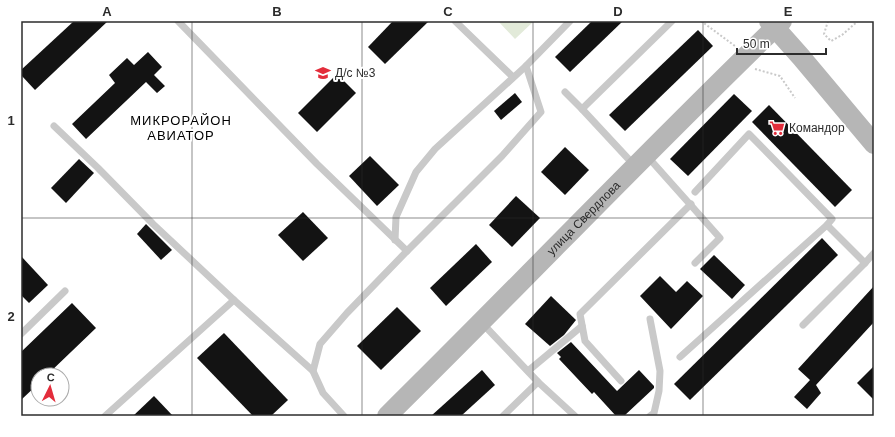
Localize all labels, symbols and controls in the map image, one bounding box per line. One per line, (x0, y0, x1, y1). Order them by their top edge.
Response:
text: A (102, 4, 112, 19)
text: B (272, 4, 282, 19)
text: C (443, 4, 453, 19)
text: D (613, 4, 623, 19)
text: E (784, 4, 793, 19)
scale bar (737, 30, 826, 56)
text: 50 m (743, 37, 770, 51)
school or university icon: Д/с №3 (314, 64, 332, 82)
place label: Д/с №3 (335, 66, 376, 80)
text: 1 (7, 113, 15, 128)
district label: МИКРОРАЙОН АВИАТОР (130, 113, 232, 143)
supermarket icon: Командор (768, 119, 786, 137)
place label: Командор (789, 121, 845, 135)
street label: улица Свердлова (544, 178, 623, 258)
text: 2 (7, 309, 15, 324)
north arrow (30, 367, 70, 407)
text: С (46, 371, 55, 383)

